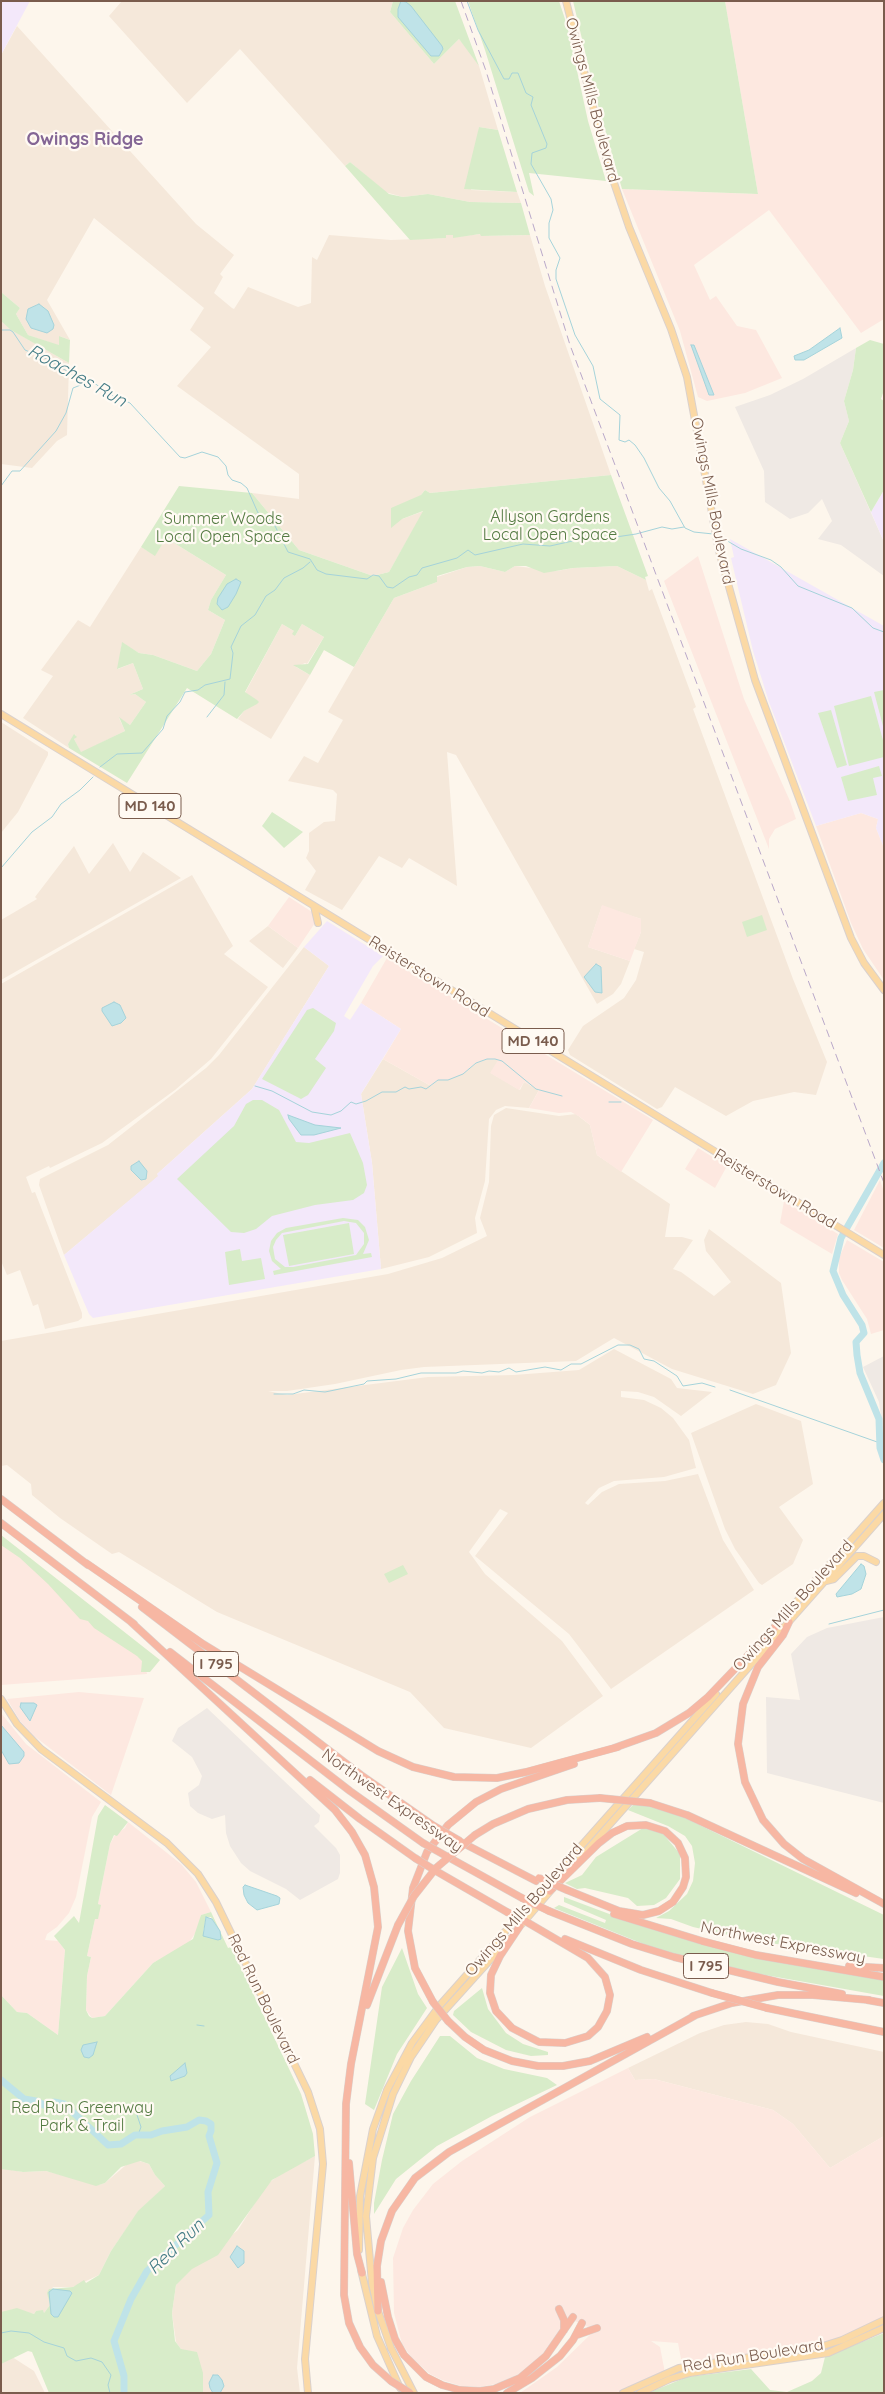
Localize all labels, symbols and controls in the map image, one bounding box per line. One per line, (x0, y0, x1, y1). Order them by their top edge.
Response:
street label: Owings Mills Boulevard (561, 15, 623, 185)
district label: Owings Ridge (26, 129, 144, 151)
water label: Roaches Run (24, 340, 130, 412)
street label: Owings Mills Boulevard (686, 416, 738, 586)
park label: Allyson Gardens Local Open Space (483, 507, 617, 545)
park label: Summer Woods Local Open Space (156, 509, 290, 547)
road number: MD 140 (119, 794, 181, 818)
street label: Reisterstown Road (365, 932, 493, 1022)
road number: MD 140 (502, 1028, 564, 1054)
street label: Reisterstown Road (710, 1145, 840, 1233)
street label: Owings Mills Boulevard (729, 1536, 857, 1676)
road number: I 795 (194, 1652, 238, 1676)
street label: Northwest Expressway (318, 1745, 466, 1857)
street label: Owings Mills Boulevard (461, 1840, 587, 1980)
street label: Northwest Expressway (699, 1918, 867, 1968)
street label: Red Run Boulevard (223, 1931, 303, 2067)
road number: I 795 (684, 1954, 728, 1978)
park label: Red Run Greenway Park & Trail (11, 2098, 153, 2136)
water label: Red Run (143, 2215, 209, 2279)
street label: Red Run Boulevard (681, 2335, 825, 2377)

